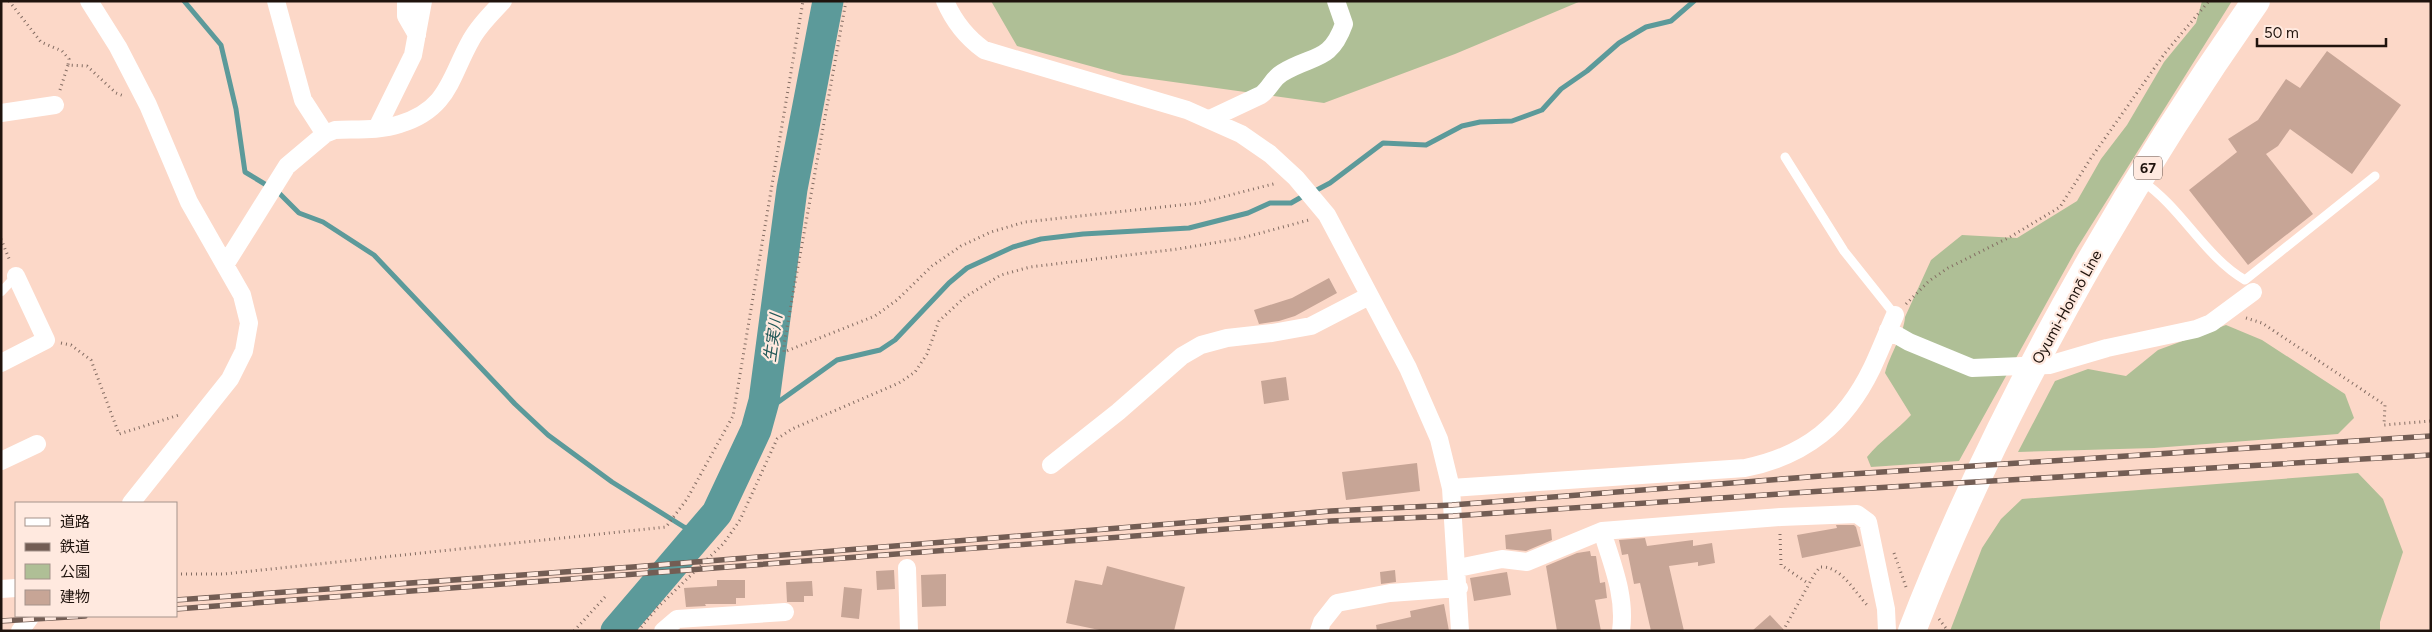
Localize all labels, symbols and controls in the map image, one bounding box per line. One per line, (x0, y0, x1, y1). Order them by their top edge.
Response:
scale bar (2257, 15, 2386, 47)
text: 50 m (2264, 24, 2299, 42)
road number: 67 (2134, 156, 2162, 180)
street label: Oyumi-Honnō Line (2028, 247, 2106, 367)
water label: 生実川 (760, 311, 786, 363)
legend (15, 502, 178, 617)
text: 道路 (60, 513, 90, 531)
text: 鉄道 (60, 538, 90, 556)
text: 公園 (60, 563, 90, 581)
text: 建物 (60, 588, 90, 606)

